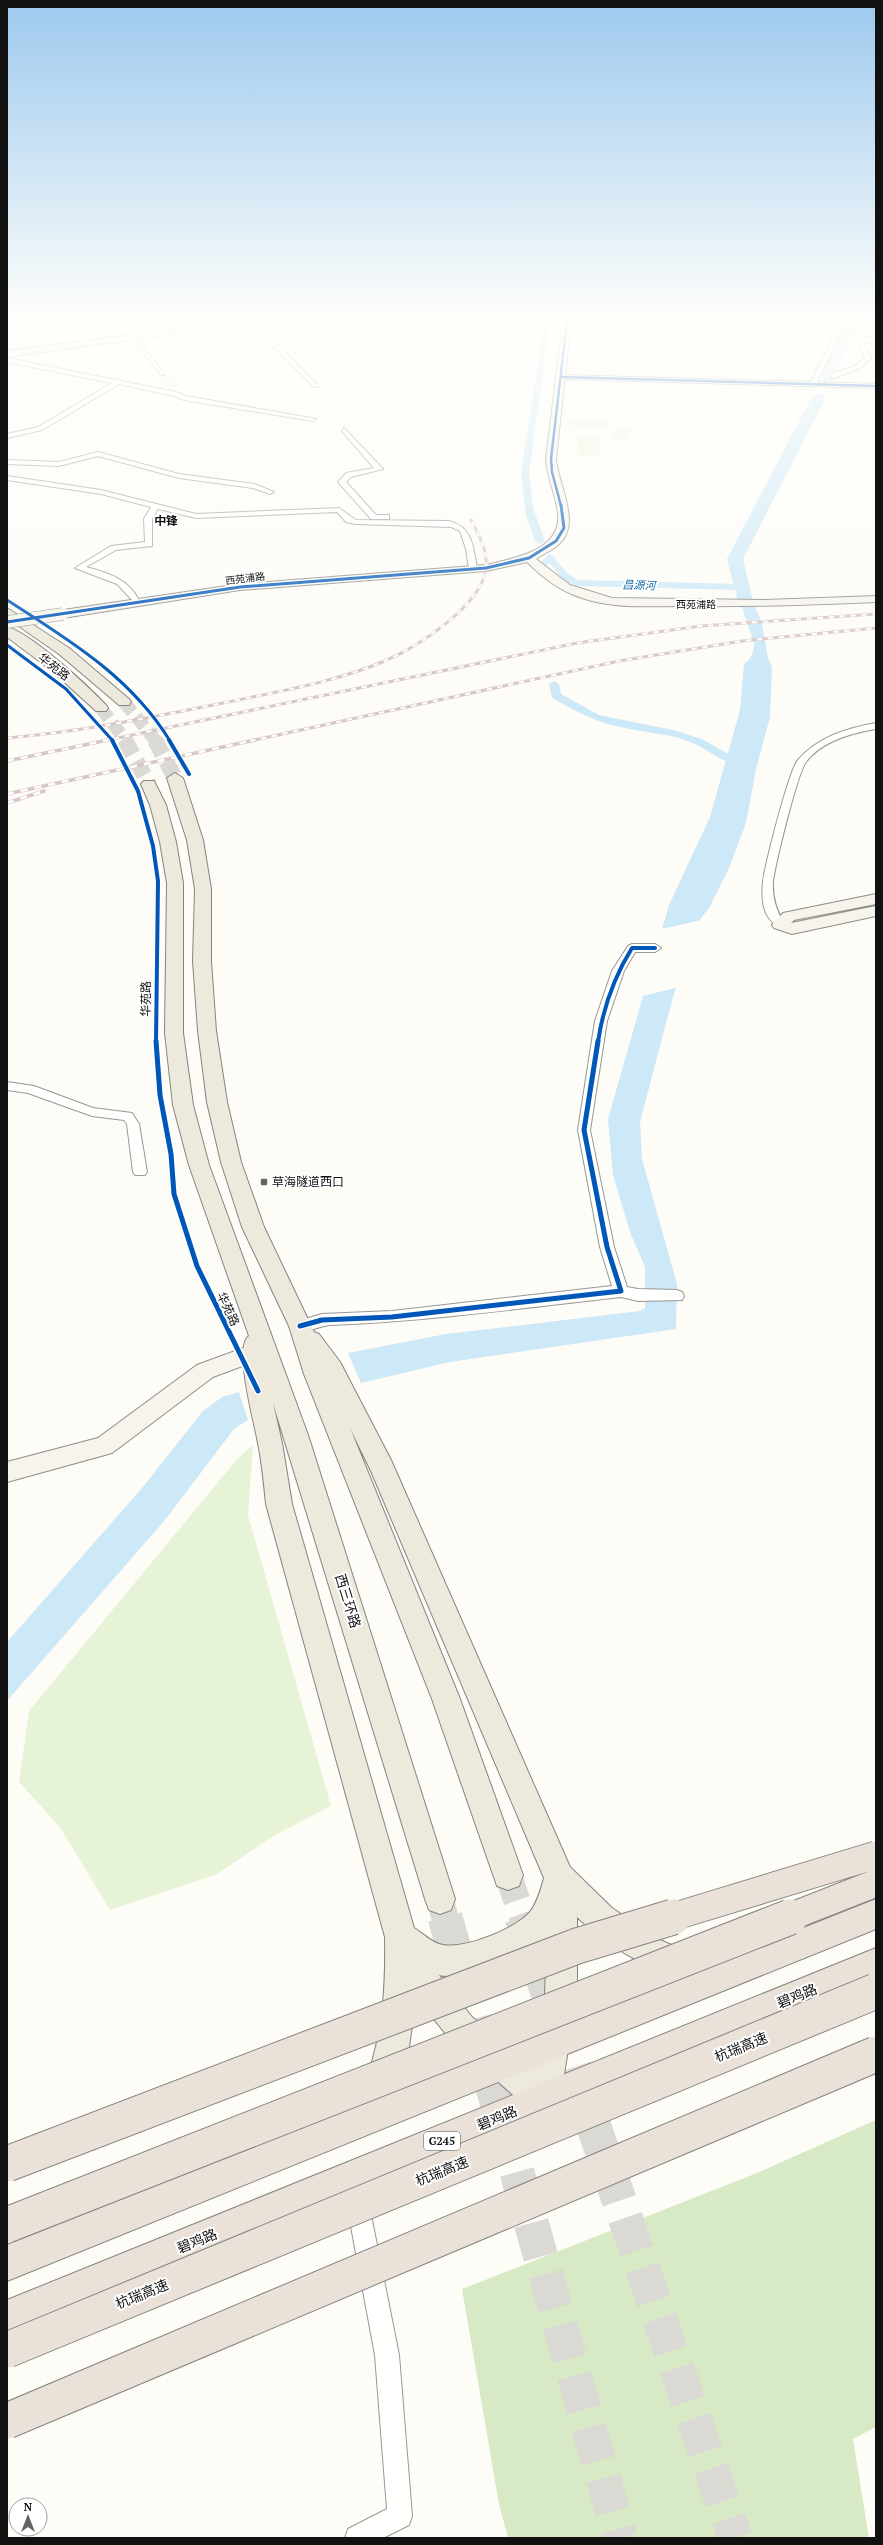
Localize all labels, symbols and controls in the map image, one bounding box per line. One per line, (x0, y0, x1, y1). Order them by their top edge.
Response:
district label: 中锋 (154, 513, 178, 528)
street label: 西苑浦路 (224, 570, 266, 587)
water label: 昌源河 (622, 577, 658, 593)
street label: 西苑浦路 (676, 598, 716, 611)
street label: 华苑路 (36, 650, 73, 684)
street label: 华苑路 (138, 981, 153, 1017)
place label: 草海隧道西口 (272, 1174, 344, 1189)
marker: 草海隧道西口 (259, 1177, 269, 1187)
street label: 华苑路 (214, 1289, 243, 1328)
street label: 西三环路 (331, 1571, 366, 1630)
street label: 碧鸡路 (774, 1979, 820, 2012)
street label: 杭瑞高速 (711, 2027, 770, 2066)
street label: 碧鸡路 (474, 2101, 520, 2134)
road number: G245 (424, 2132, 460, 2150)
street label: 杭瑞高速 (412, 2151, 471, 2190)
street label: 碧鸡路 (174, 2224, 220, 2257)
street label: 杭瑞高速 (112, 2274, 171, 2313)
north arrow (8, 2497, 48, 2537)
text: N (24, 2500, 33, 2514)

